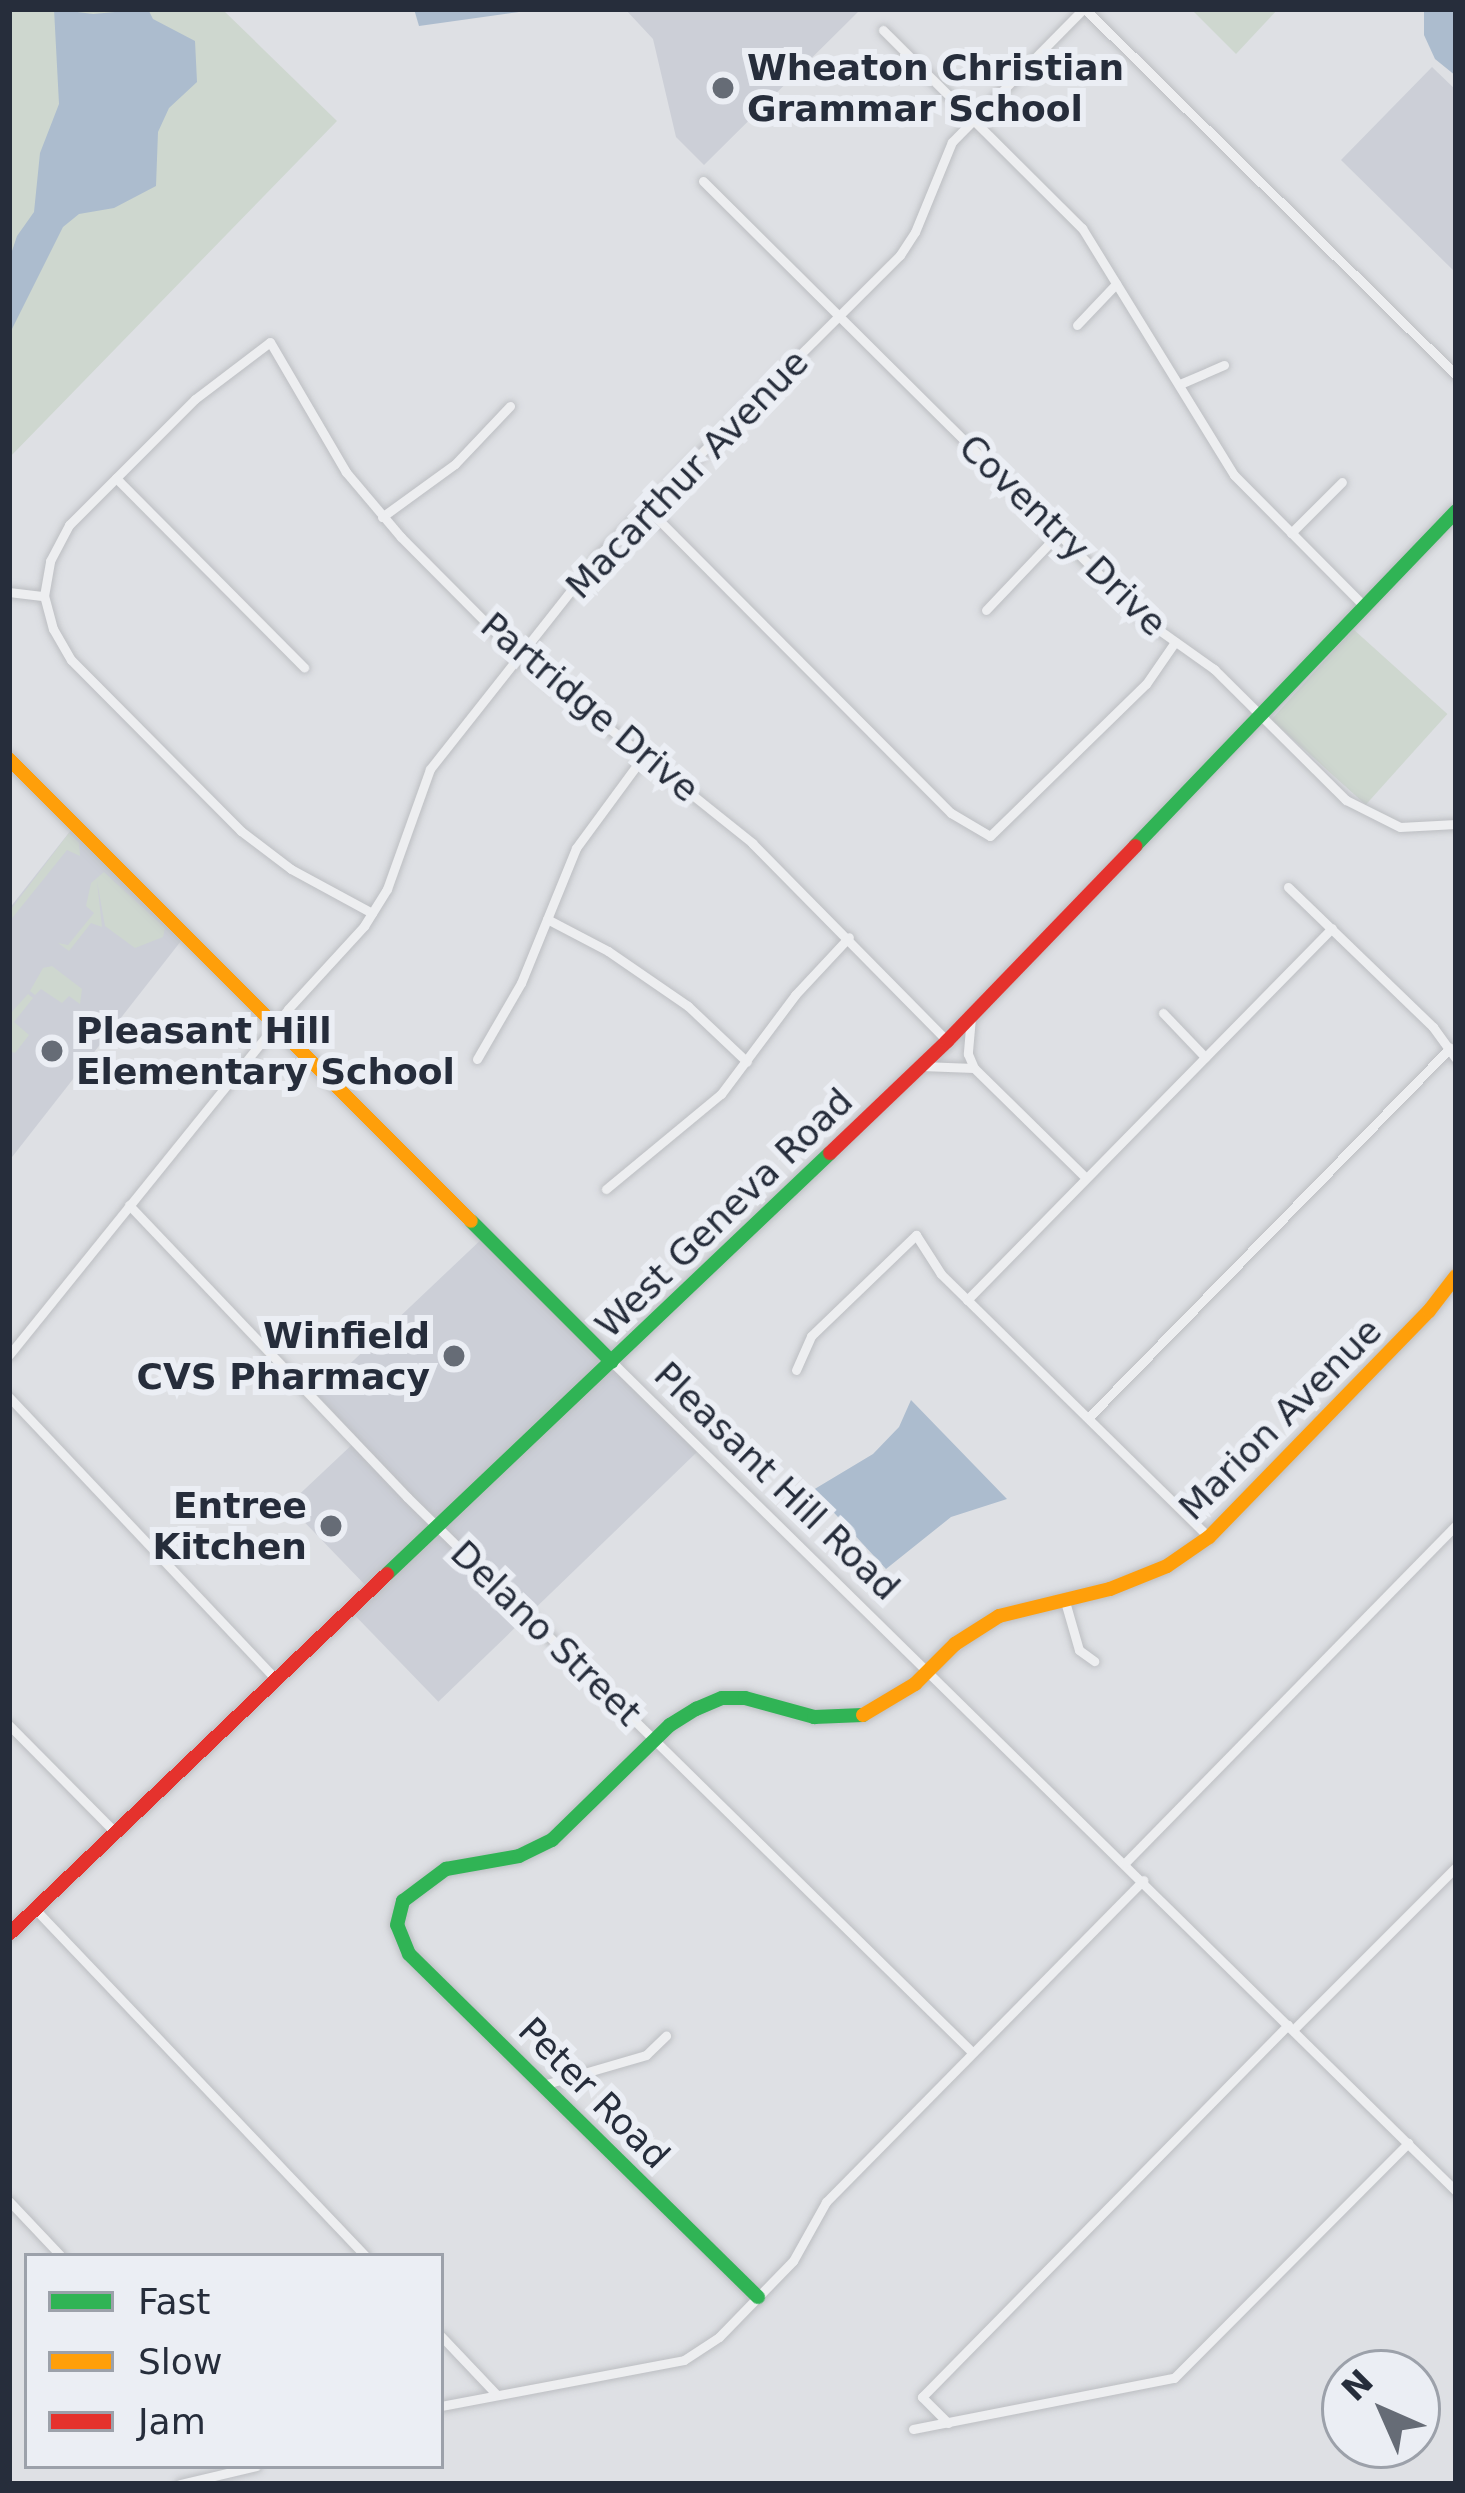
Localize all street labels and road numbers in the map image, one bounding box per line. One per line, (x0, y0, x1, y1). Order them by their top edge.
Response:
street label: Macarthur Avenue (557, 340, 817, 608)
street label: Coventry Drive (950, 425, 1176, 645)
street label: Partridge Drive (472, 603, 708, 811)
street label: West Geneva Road (587, 1079, 861, 1347)
street label: Marion Avenue (1170, 1309, 1390, 1529)
street label: Pleasant Hill Road (645, 1353, 909, 1609)
street label: Delano Street (442, 1531, 650, 1735)
street label: Peter Road (510, 2009, 678, 2177)

